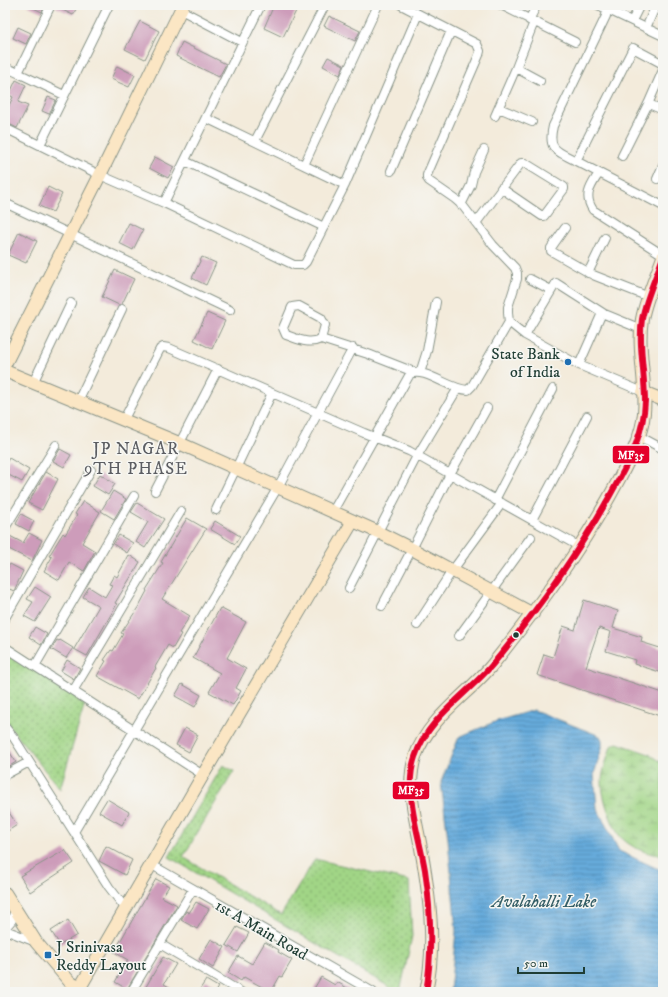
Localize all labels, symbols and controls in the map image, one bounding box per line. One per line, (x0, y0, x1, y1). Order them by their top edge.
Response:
place label: State Bank of India (491, 344, 560, 382)
marker: State Bank of India (563, 357, 573, 367)
district label: JP NAGAR 9TH PHASE (83, 438, 188, 480)
line badge: MF35 (612, 445, 650, 464)
text: MF35 (618, 449, 645, 463)
unlabelled marker (511, 630, 521, 640)
line badge: MF35 (392, 781, 430, 800)
text: MF35 (398, 784, 425, 798)
water label: Avalahalli Lake (490, 891, 597, 913)
street label: 1st A Main Road (212, 895, 311, 964)
place label: J Srinivasa Reddy Layout (54, 937, 146, 975)
scale bar (518, 949, 584, 975)
marker: J Srinivasa Reddy Layout (43, 950, 53, 960)
text: 50 m (524, 956, 548, 971)

